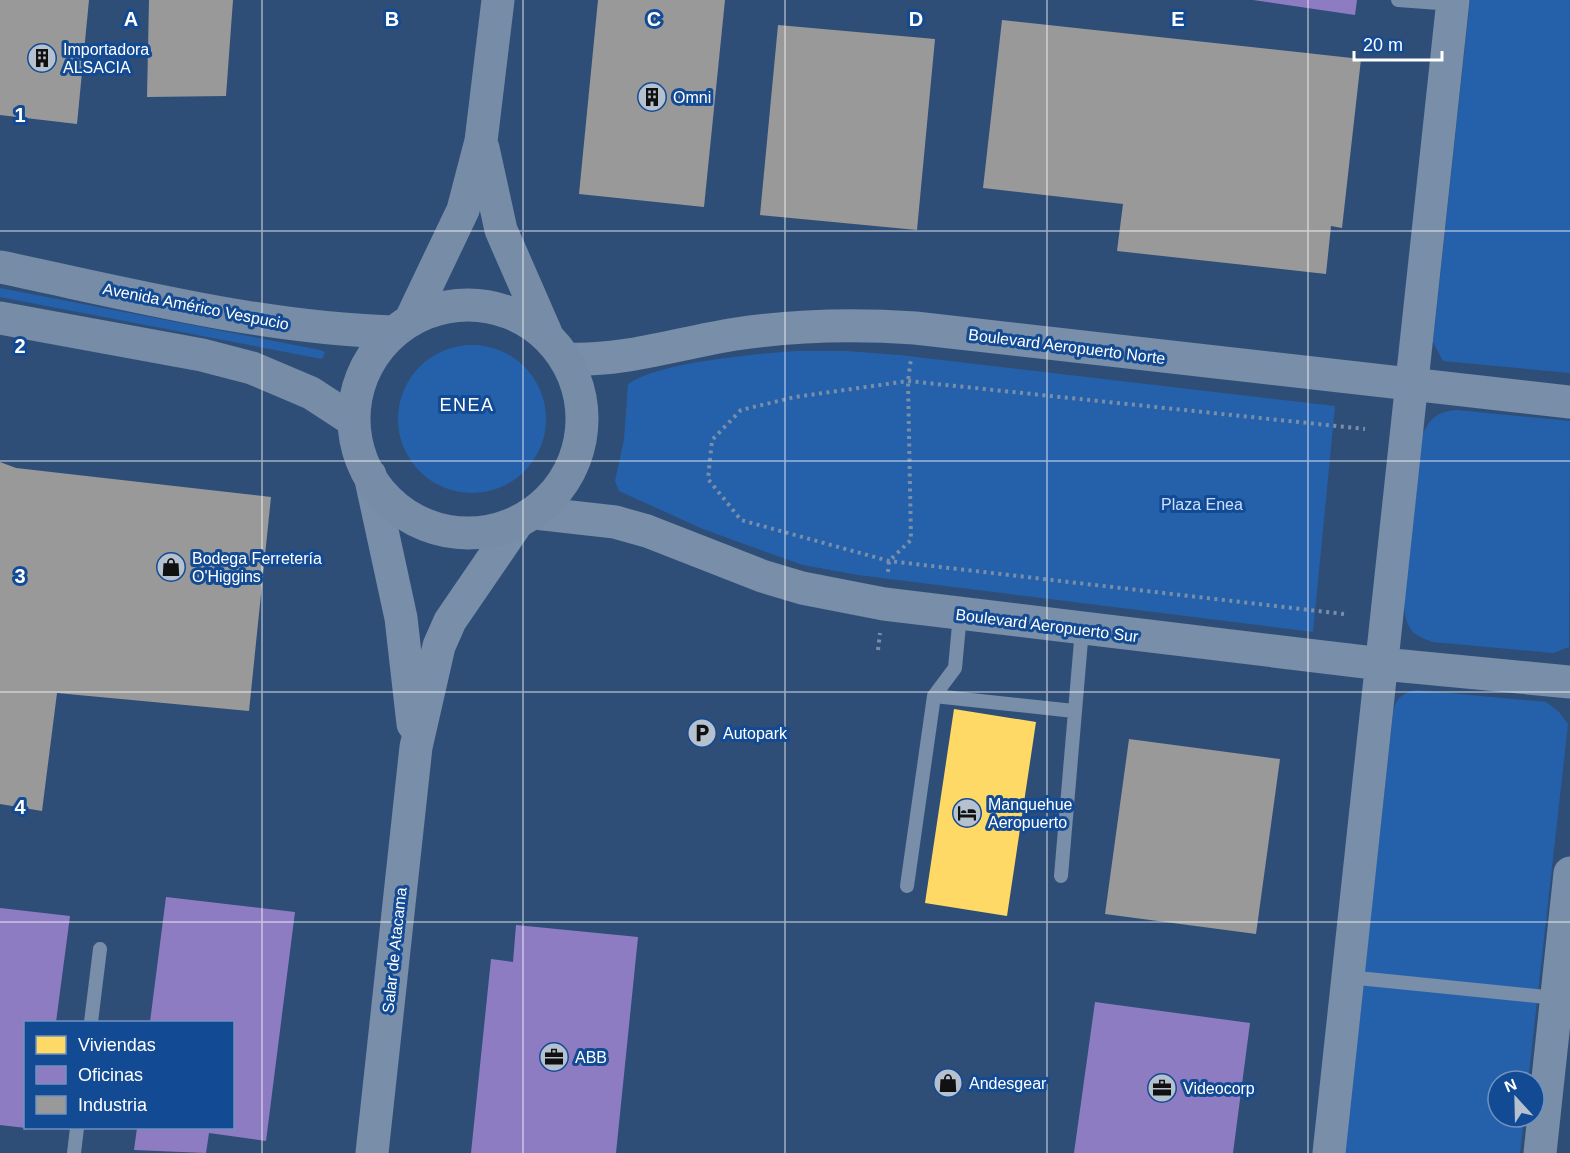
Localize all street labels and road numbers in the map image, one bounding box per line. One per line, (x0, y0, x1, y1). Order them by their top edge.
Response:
street label: Avenida Américo Vespucio (101, 280, 290, 333)
street label: Boulevard Aeropuerto Norte (967, 326, 1167, 367)
street label: Boulevard Aeropuerto Sur (955, 606, 1140, 645)
street label: Salar de Atacama (379, 886, 410, 1014)

